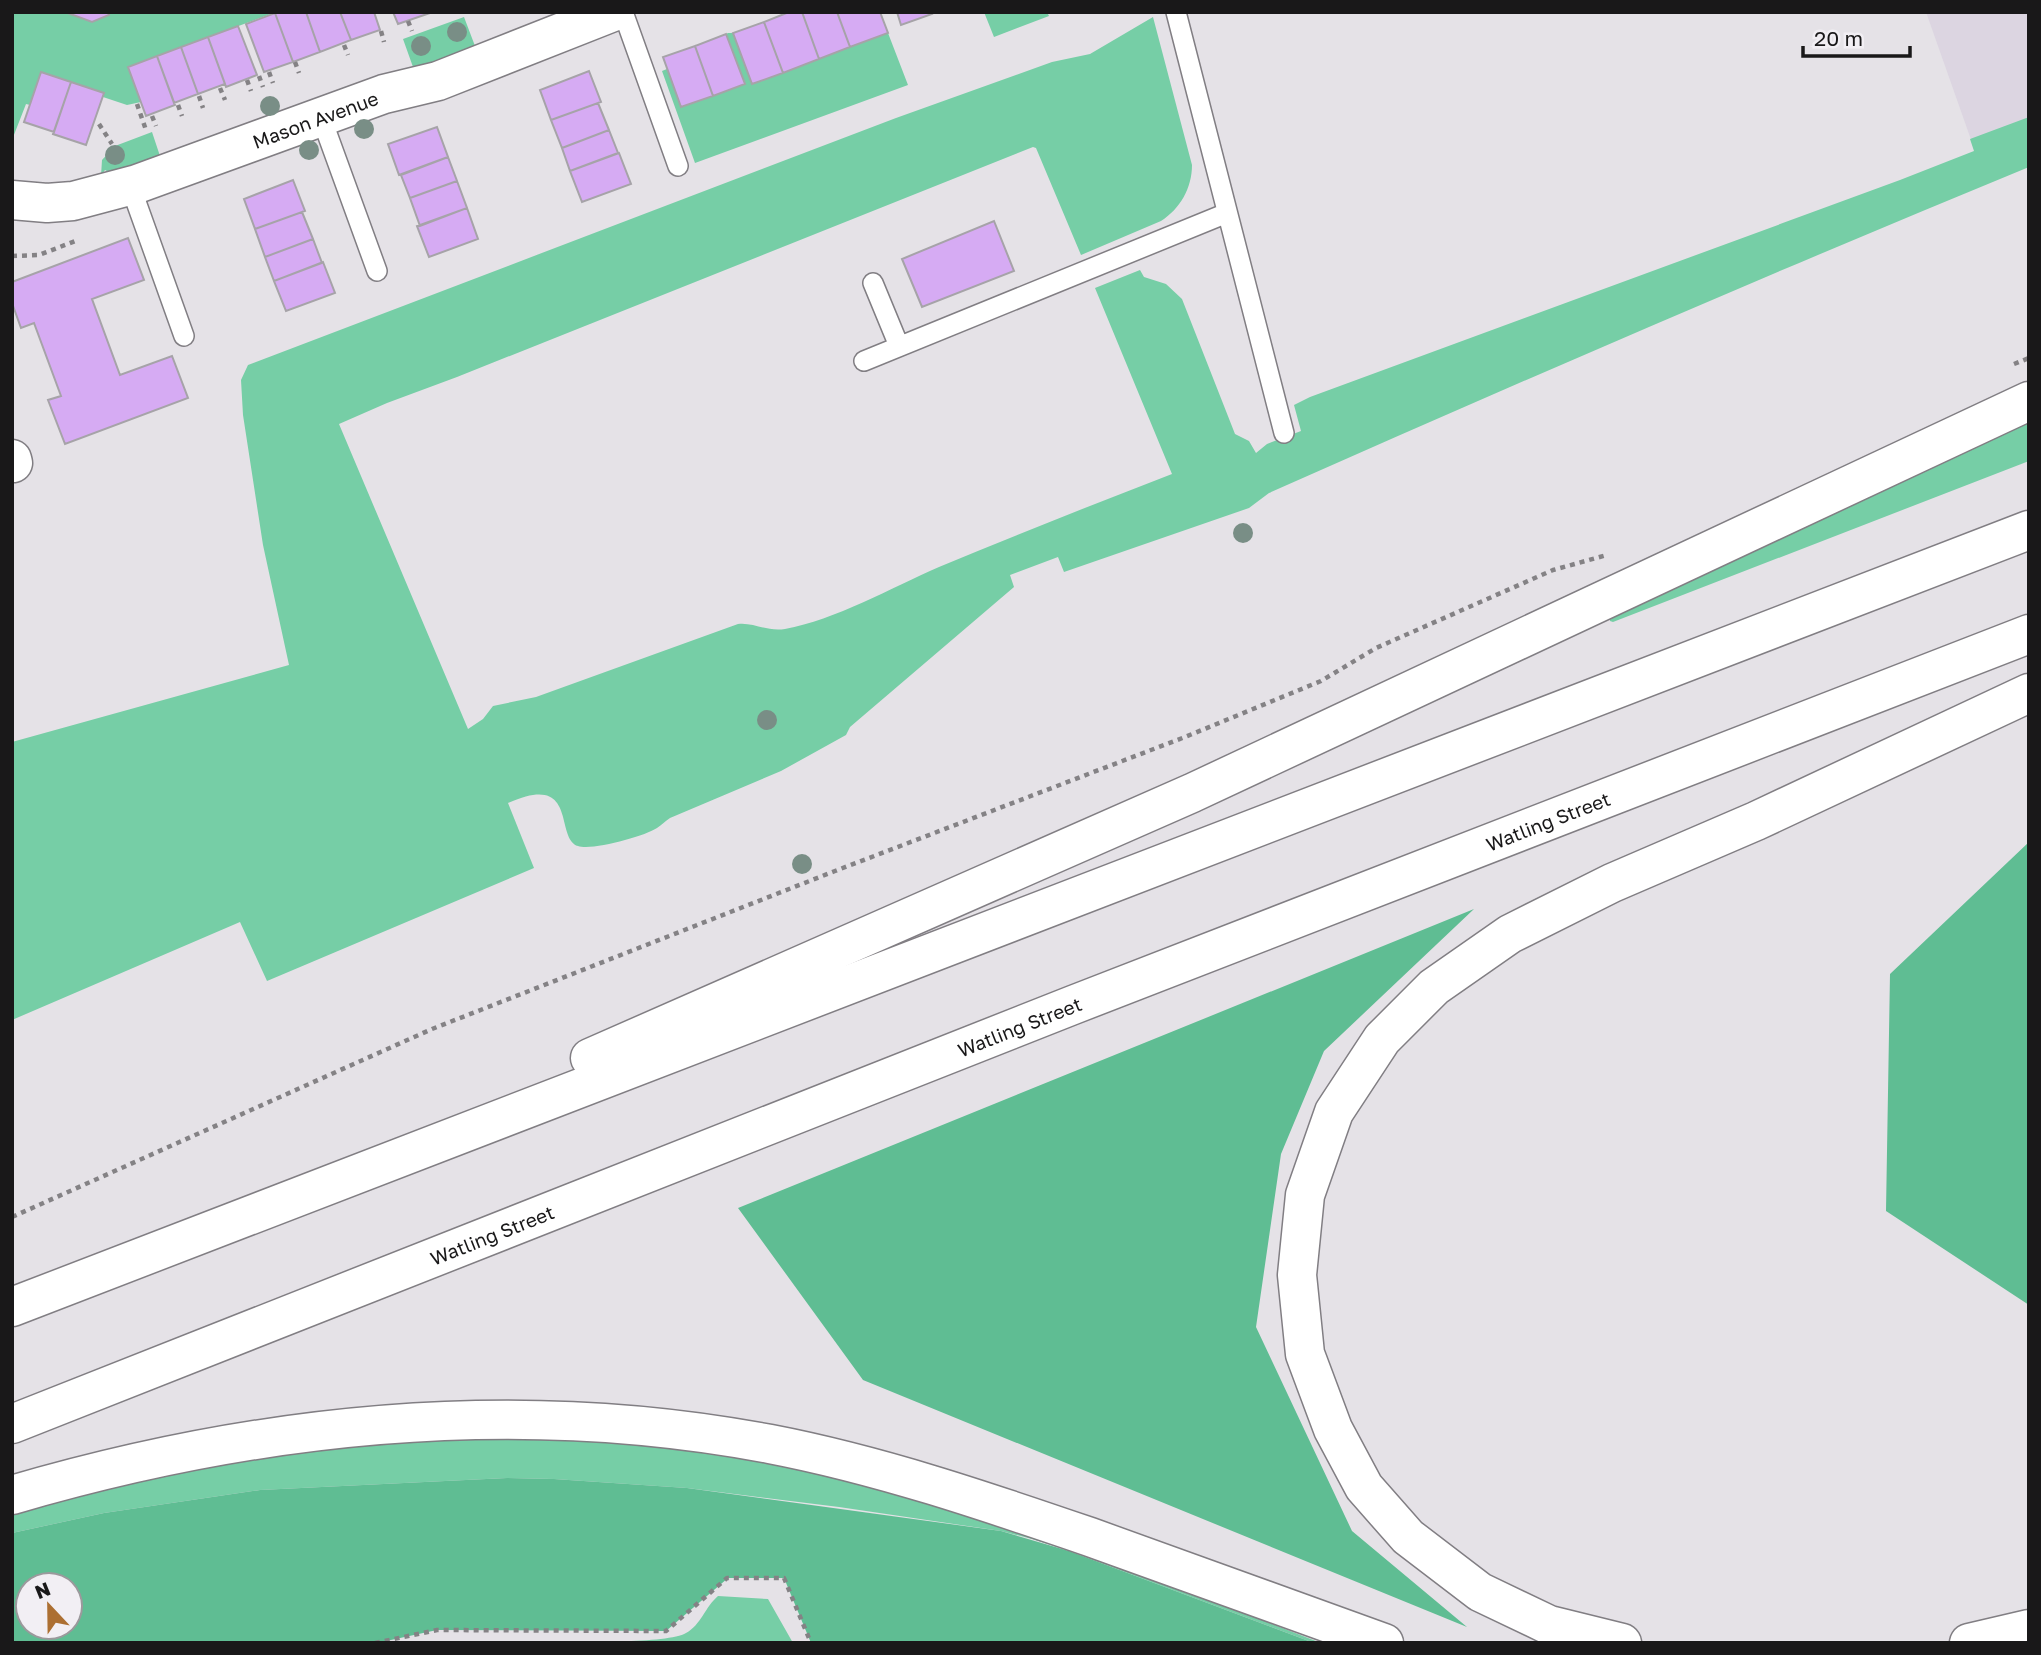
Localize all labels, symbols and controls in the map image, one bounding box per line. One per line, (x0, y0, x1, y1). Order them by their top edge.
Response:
scale bar (1803, 14, 1910, 58)
text: 20 m (1814, 25, 1863, 51)
street label: Mason Avenue (249, 86, 381, 153)
street label: Watling Street (1482, 786, 1613, 855)
street label: Watling Street (954, 991, 1085, 1061)
street label: Watling Street (427, 1200, 557, 1269)
north arrow (14, 1571, 84, 1641)
text: N (31, 1576, 53, 1603)

